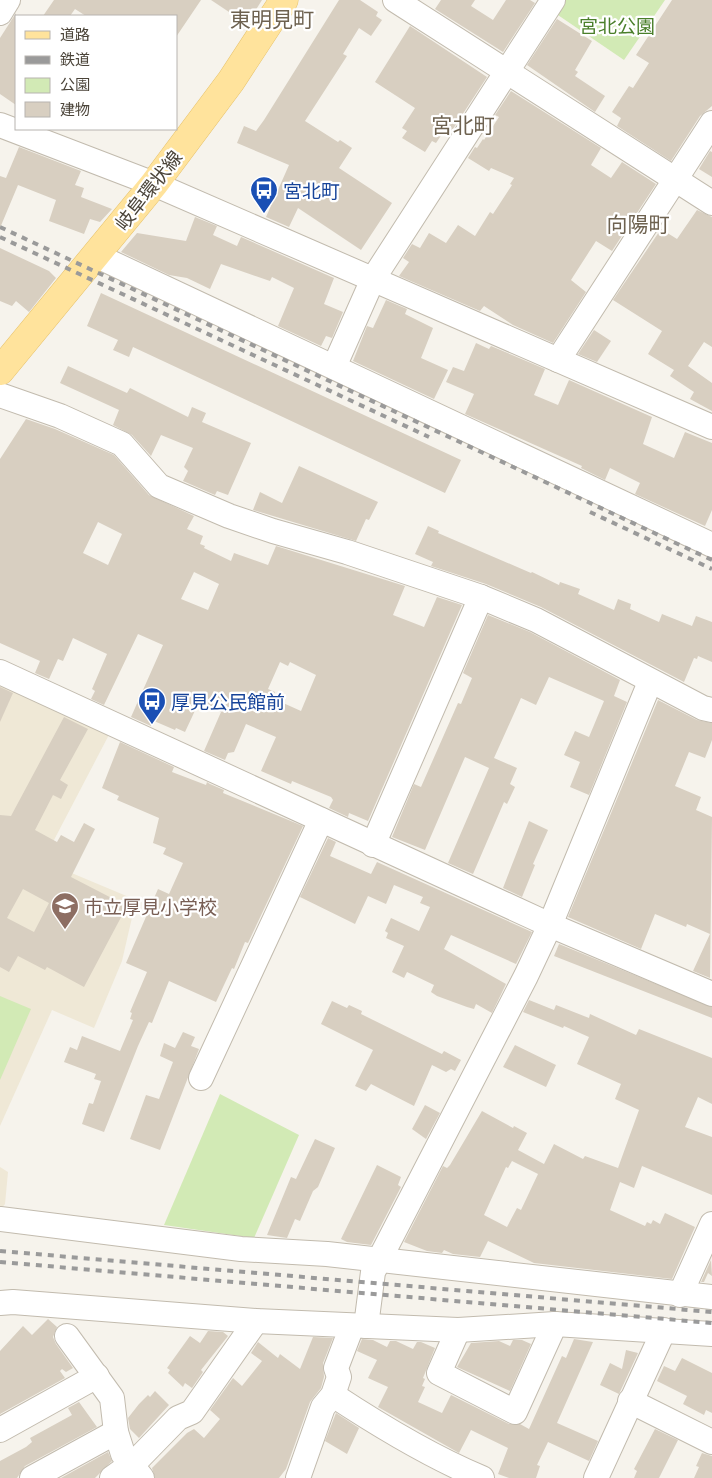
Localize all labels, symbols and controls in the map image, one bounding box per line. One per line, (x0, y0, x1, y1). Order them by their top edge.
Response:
district label: 東明見町 (230, 6, 314, 31)
park label: 宮北公園 (579, 14, 655, 37)
legend (15, 15, 178, 130)
text: 道路 (60, 25, 90, 43)
text: 鉄道 (60, 50, 90, 68)
text: 公園 (60, 75, 90, 93)
text: 建物 (60, 100, 90, 118)
district label: 宮北町 (432, 112, 495, 137)
street label: 岐阜環状線 (110, 145, 186, 235)
bus stop icon: 宮北町 (249, 175, 279, 214)
place label: 宮北町 (283, 179, 340, 202)
district label: 向陽町 (607, 211, 670, 236)
bus stop icon: 厚見公民館前 (137, 686, 167, 725)
place label: 厚見公民館前 (171, 690, 285, 713)
school or university icon: 市立厚見小学校 (50, 891, 80, 930)
place label: 市立厚見小学校 (84, 895, 217, 918)

